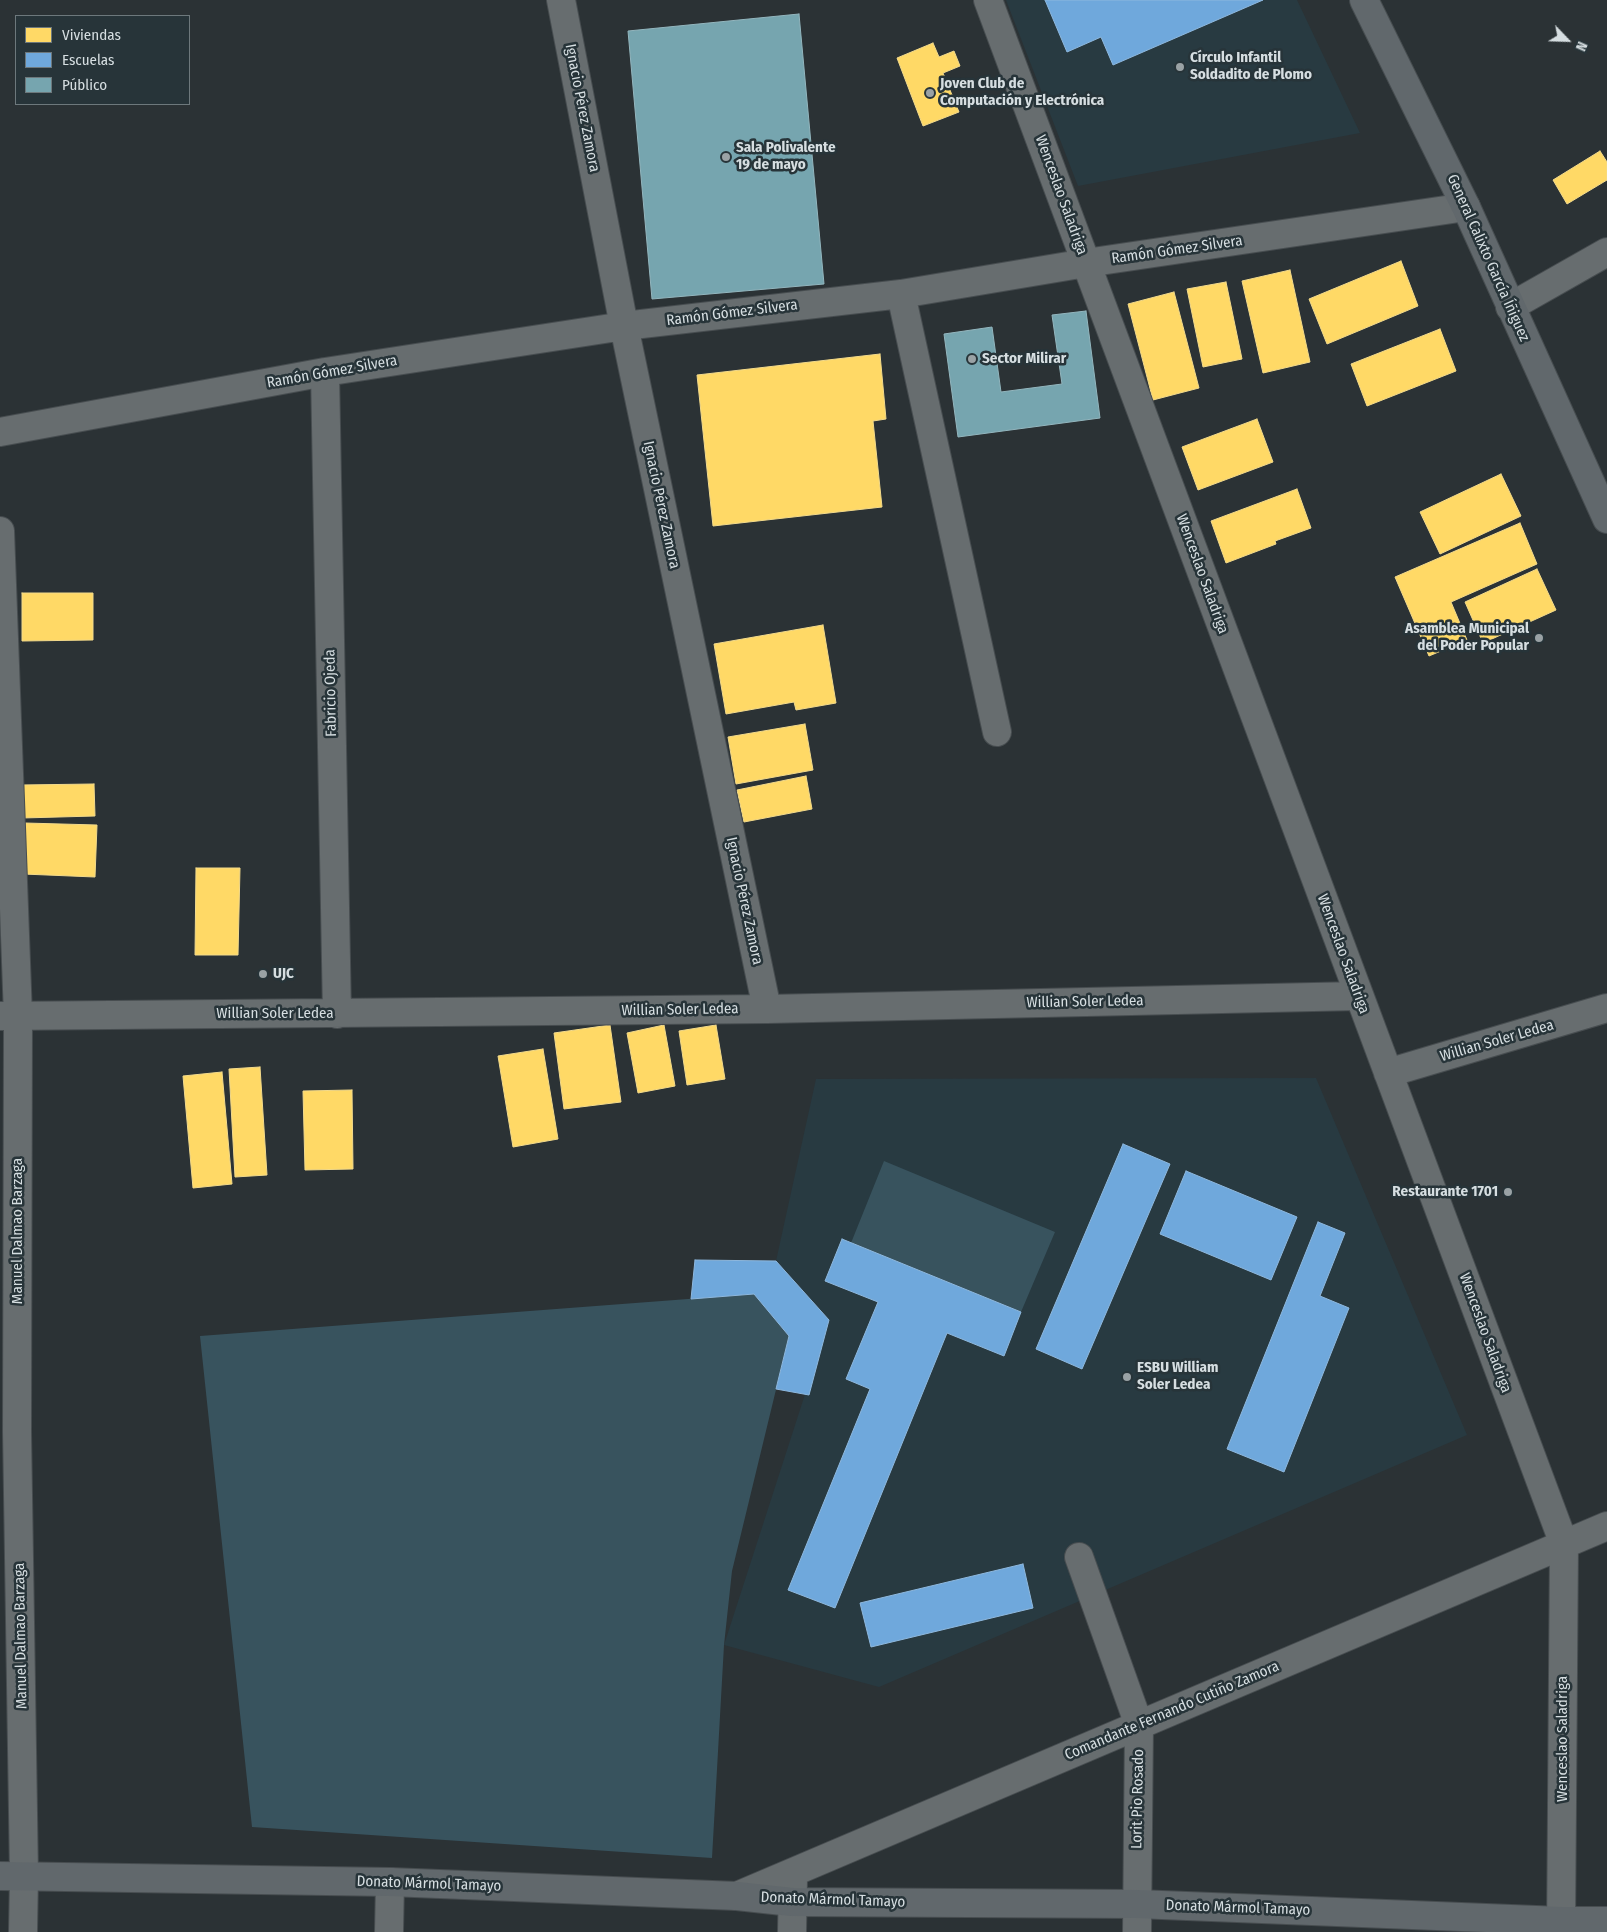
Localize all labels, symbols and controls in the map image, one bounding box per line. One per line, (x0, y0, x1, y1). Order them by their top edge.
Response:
legend (15, 15, 190, 105)
north arrow (1542, 15, 1592, 65)
text: Viviendas (62, 26, 121, 44)
text: N (1572, 39, 1591, 54)
street label: Ignacio Pérez Zamora (561, 42, 603, 174)
place label: Círculo Infantil Soldadito de Plomo (1190, 49, 1312, 84)
text: Escuelas (62, 51, 114, 69)
marker: Círculo Infantil Soldadito de Plomo (1174, 61, 1186, 73)
place label: Joven Club de Computación y Electrónica (940, 75, 1104, 110)
text: Público (62, 76, 107, 94)
marker: Joven Club de Computación y Electrónica (924, 87, 936, 99)
street label: Wenceslao Saladriga (1031, 133, 1091, 257)
place label: Sala Polivalente 19 de mayo (736, 139, 836, 174)
marker: Sala Polivalente 19 de mayo (720, 151, 732, 163)
street label: General Calixto García Íñiguez (1443, 172, 1533, 344)
street label: Ramón Gómez Silvera (1110, 232, 1244, 268)
street label: Ramón Gómez Silvera (665, 296, 799, 330)
place label: Sector Milirar (982, 350, 1066, 368)
street label: Ramón Gómez Silvera (265, 352, 399, 392)
marker: Sector Milirar (966, 353, 978, 365)
street label: Ignacio Pérez Zamora (639, 440, 683, 570)
street label: Wenceslao Saladriga (1172, 512, 1232, 636)
place label: Asamblea Municipal del Poder Popular (1405, 620, 1529, 655)
marker: Asamblea Municipal del Poder Popular (1533, 632, 1545, 644)
street label: Fabricio Ojeda (321, 649, 341, 737)
street label: Ignacio Pérez Zamora (722, 836, 766, 966)
street label: Wenceslao Saladriga (1313, 892, 1373, 1016)
place label: UJC (273, 965, 294, 983)
marker: UJC (257, 968, 269, 980)
street label: Willian Soler Ledea (1026, 992, 1144, 1012)
street label: Willian Soler Ledea (621, 1000, 739, 1020)
street label: Willian Soler Ledea (216, 1005, 334, 1023)
street label: Willian Soler Ledea (1438, 1016, 1556, 1066)
street label: Manuel Dalmao Barzaga (9, 1158, 27, 1304)
place label: Restaurante 1701 (1392, 1183, 1498, 1201)
marker: Restaurante 1701 (1502, 1186, 1514, 1198)
street label: Wenceslao Saladriga (1455, 1271, 1515, 1395)
place label: ESBU William Soler Ledea (1137, 1359, 1218, 1394)
marker: ESBU William Soler Ledea (1121, 1371, 1133, 1383)
street label: Manuel Dalmao Barzaga (11, 1563, 31, 1709)
street label: Comandante Fernando Cutiño Zamora (1062, 1658, 1282, 1764)
street label: Wenceslao Saladriga (1554, 1676, 1572, 1802)
street label: Lorit Pio Rosado (1128, 1749, 1148, 1849)
street label: Donato Mármol Tamayo (356, 1872, 502, 1896)
street label: Donato Mármol Tamayo (760, 1888, 906, 1912)
street label: Donato Mármol Tamayo (1165, 1896, 1311, 1920)

